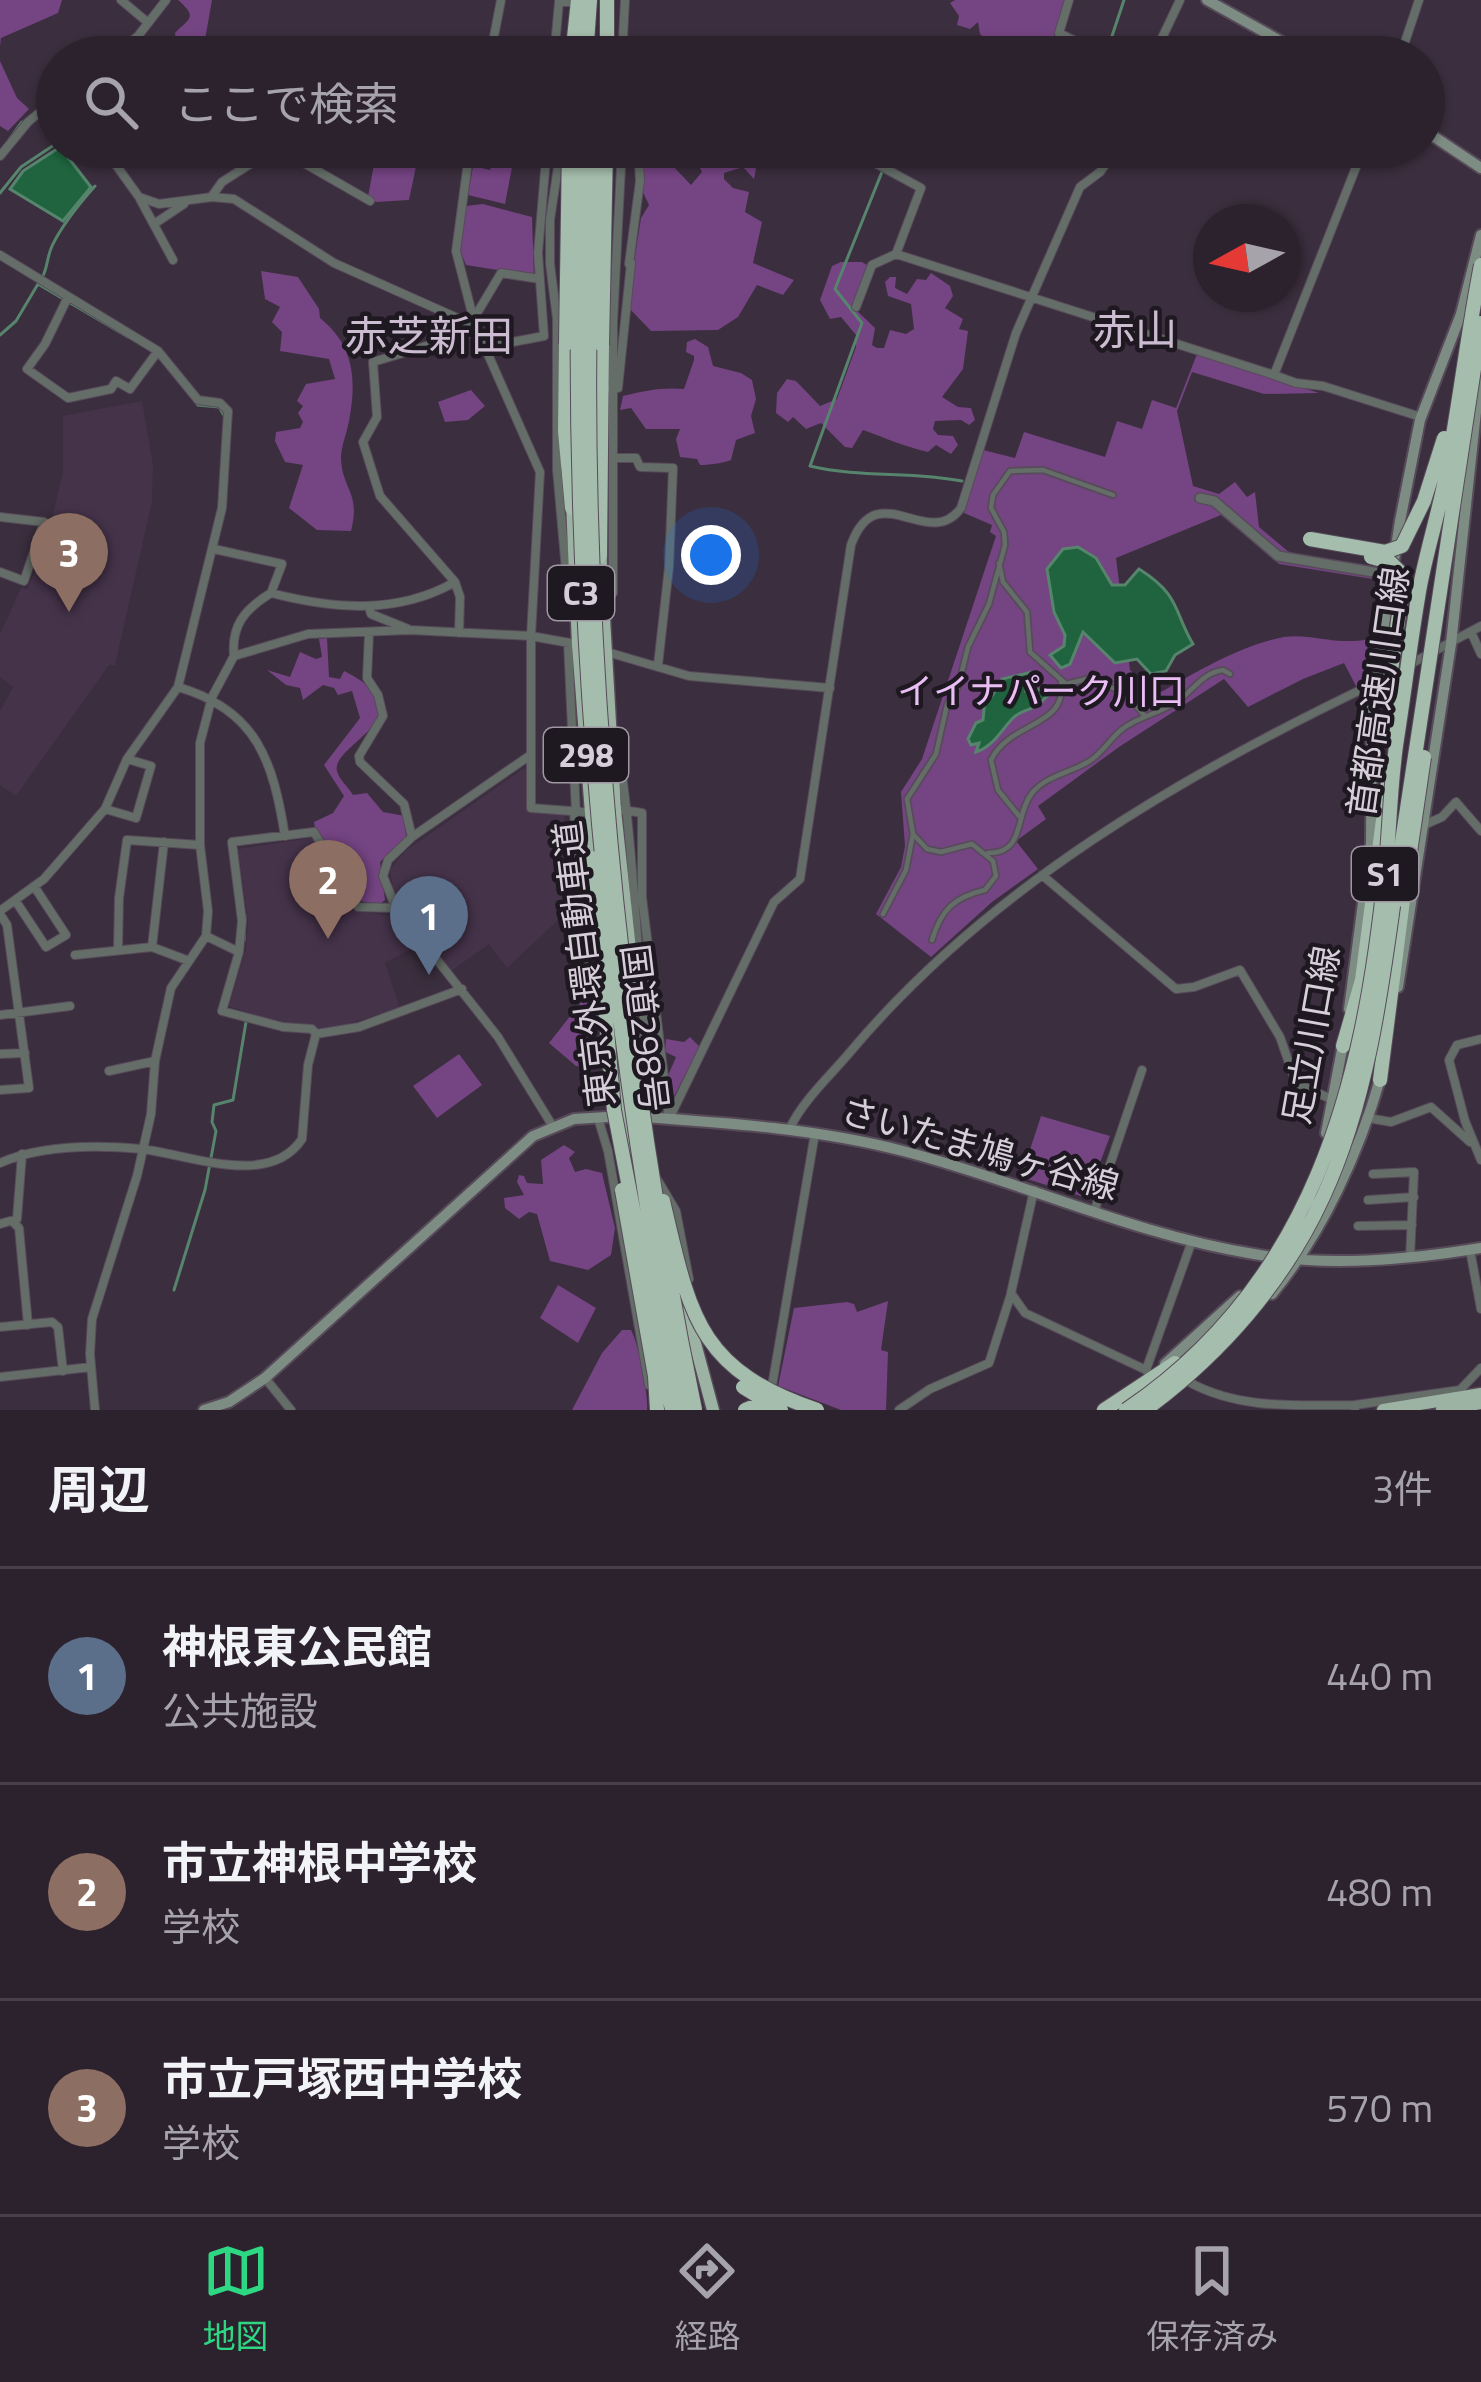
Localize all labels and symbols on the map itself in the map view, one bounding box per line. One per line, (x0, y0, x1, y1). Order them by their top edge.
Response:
north arrow (1193, 204, 1301, 312)
district label: 赤山 (1093, 297, 1177, 361)
district label: 赤芝新田 (345, 303, 513, 367)
pin: 3 (30, 513, 108, 612)
your location (681, 525, 741, 585)
street label: 首都高速川口線 (1333, 563, 1422, 821)
road number: C3 (548, 566, 614, 620)
park label: イイナパーク川口 (897, 663, 1185, 718)
road number: 298 (544, 728, 628, 782)
street label: 東京外環自動車道 (539, 818, 628, 1110)
pin: 2 (289, 840, 367, 939)
road number: S1 (1352, 847, 1418, 901)
pin: 1 (390, 876, 468, 975)
street label: 国道298号 (608, 941, 683, 1115)
street label: 足立川口線 (1268, 941, 1353, 1128)
street label: さいたま鳩ヶ谷線 (835, 1082, 1126, 1213)

